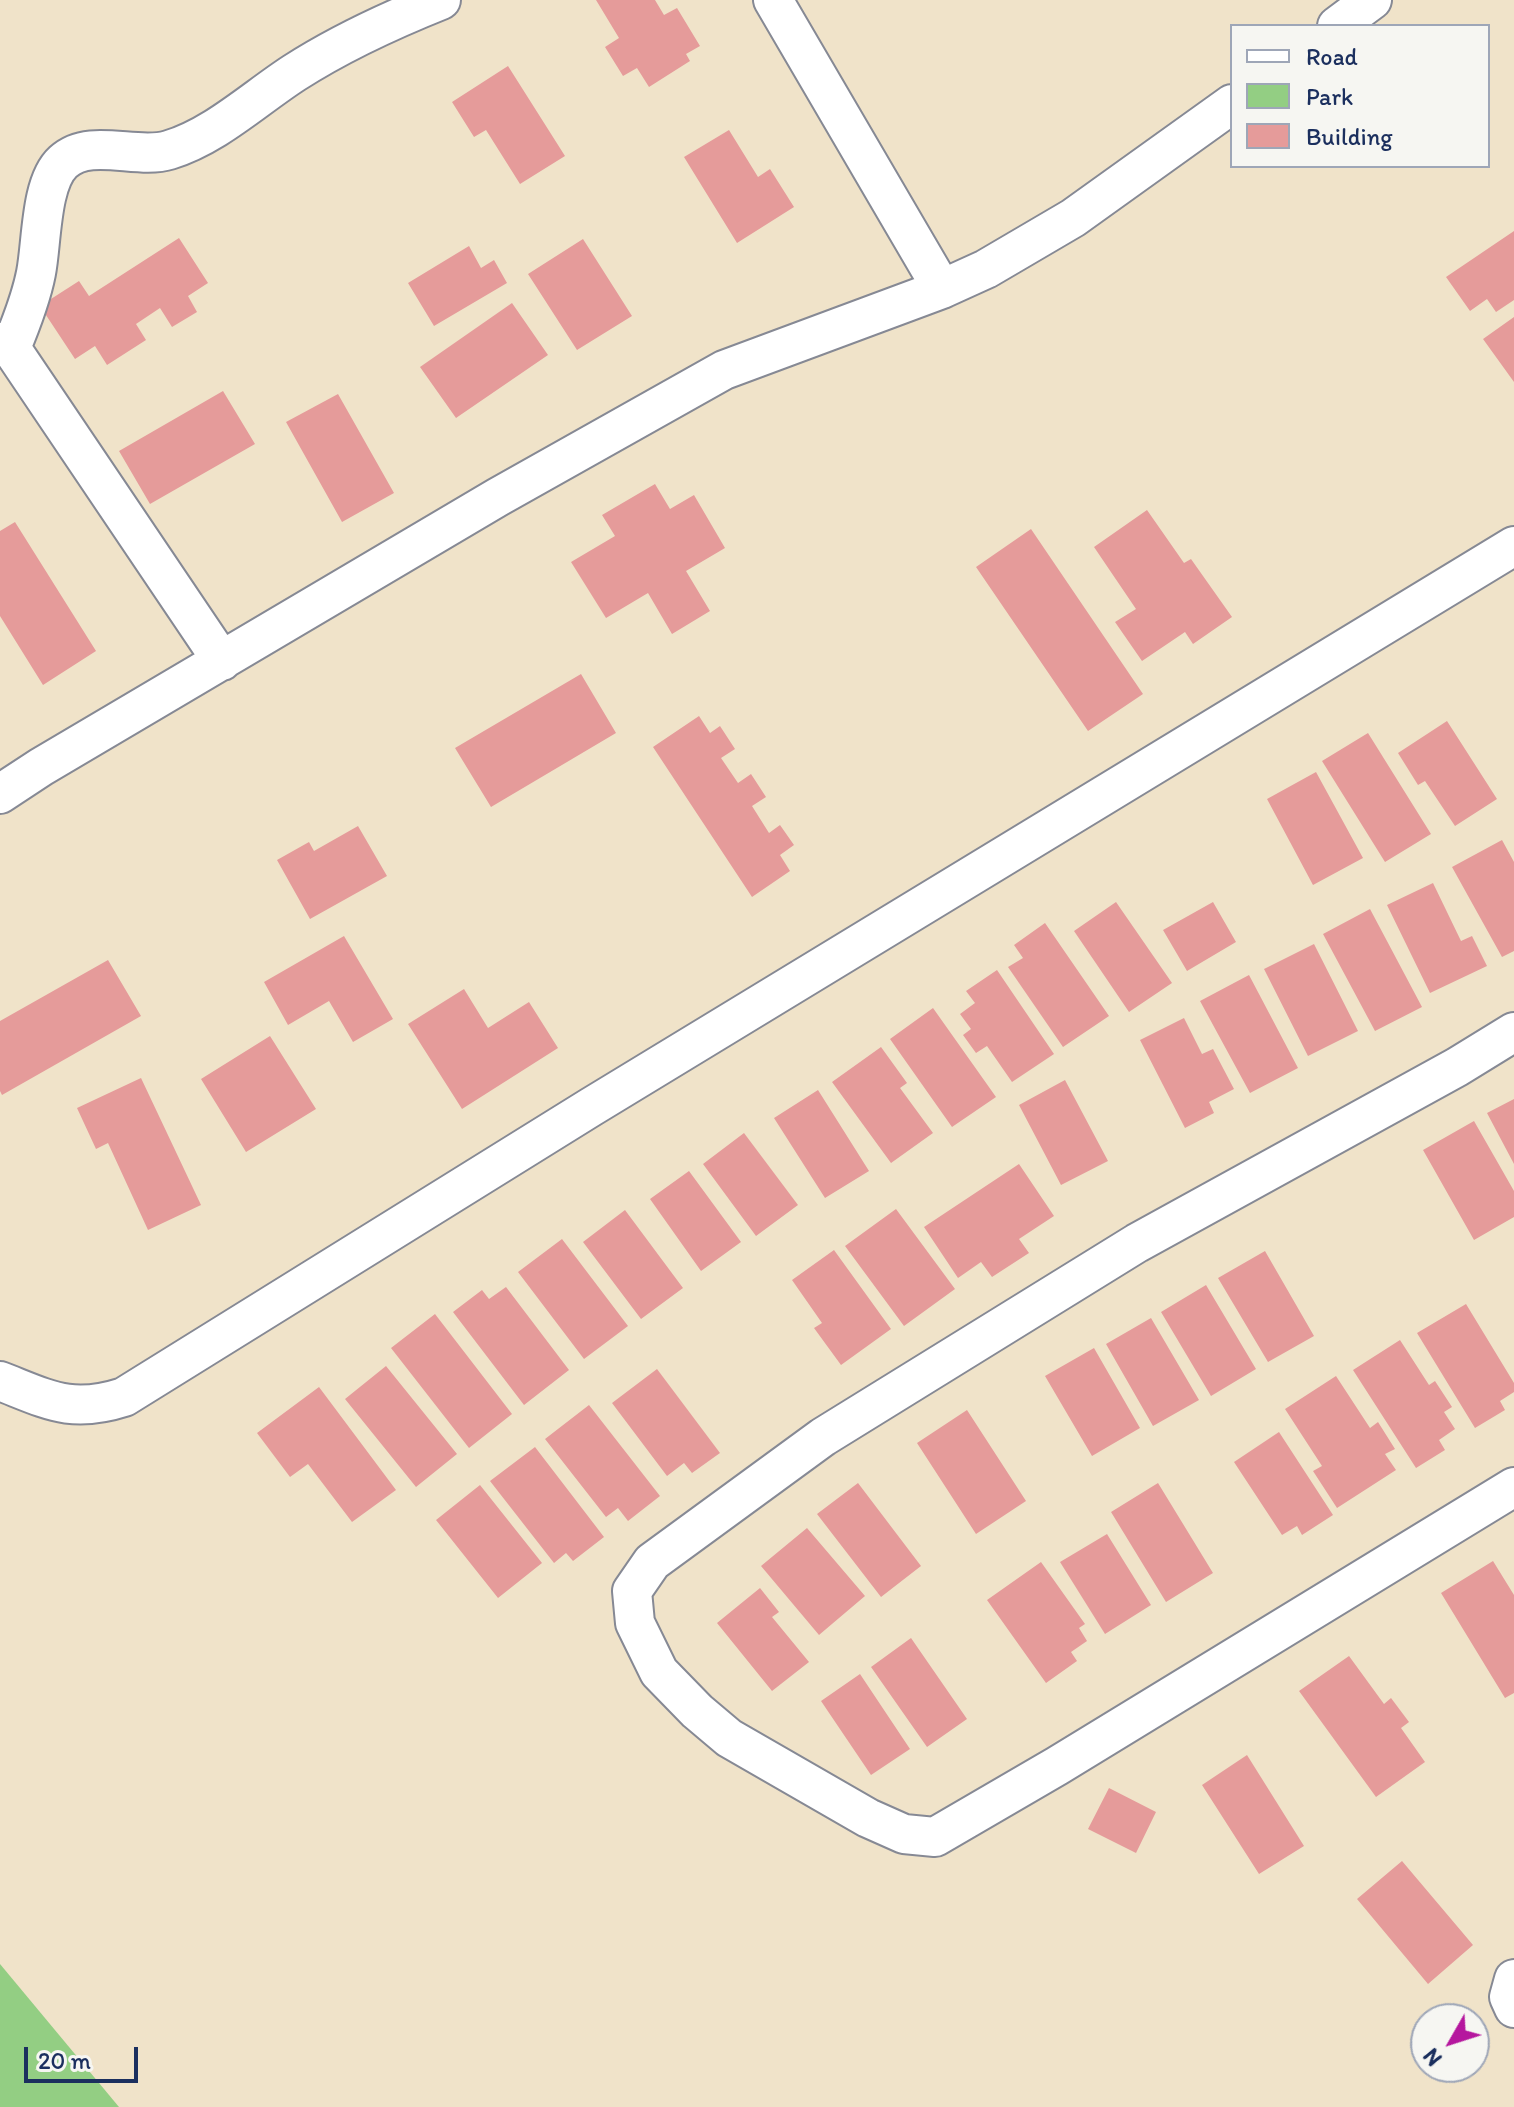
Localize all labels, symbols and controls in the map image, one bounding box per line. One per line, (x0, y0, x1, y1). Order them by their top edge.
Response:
legend (1230, 24, 1490, 168)
text: Road (1306, 42, 1358, 71)
text: Park (1306, 82, 1353, 111)
text: Building (1306, 122, 1393, 151)
north arrow (1410, 2003, 1490, 2083)
scale bar (28, 2031, 142, 2081)
text: N (1417, 2043, 1448, 2071)
text: 20 m (38, 2046, 91, 2075)

